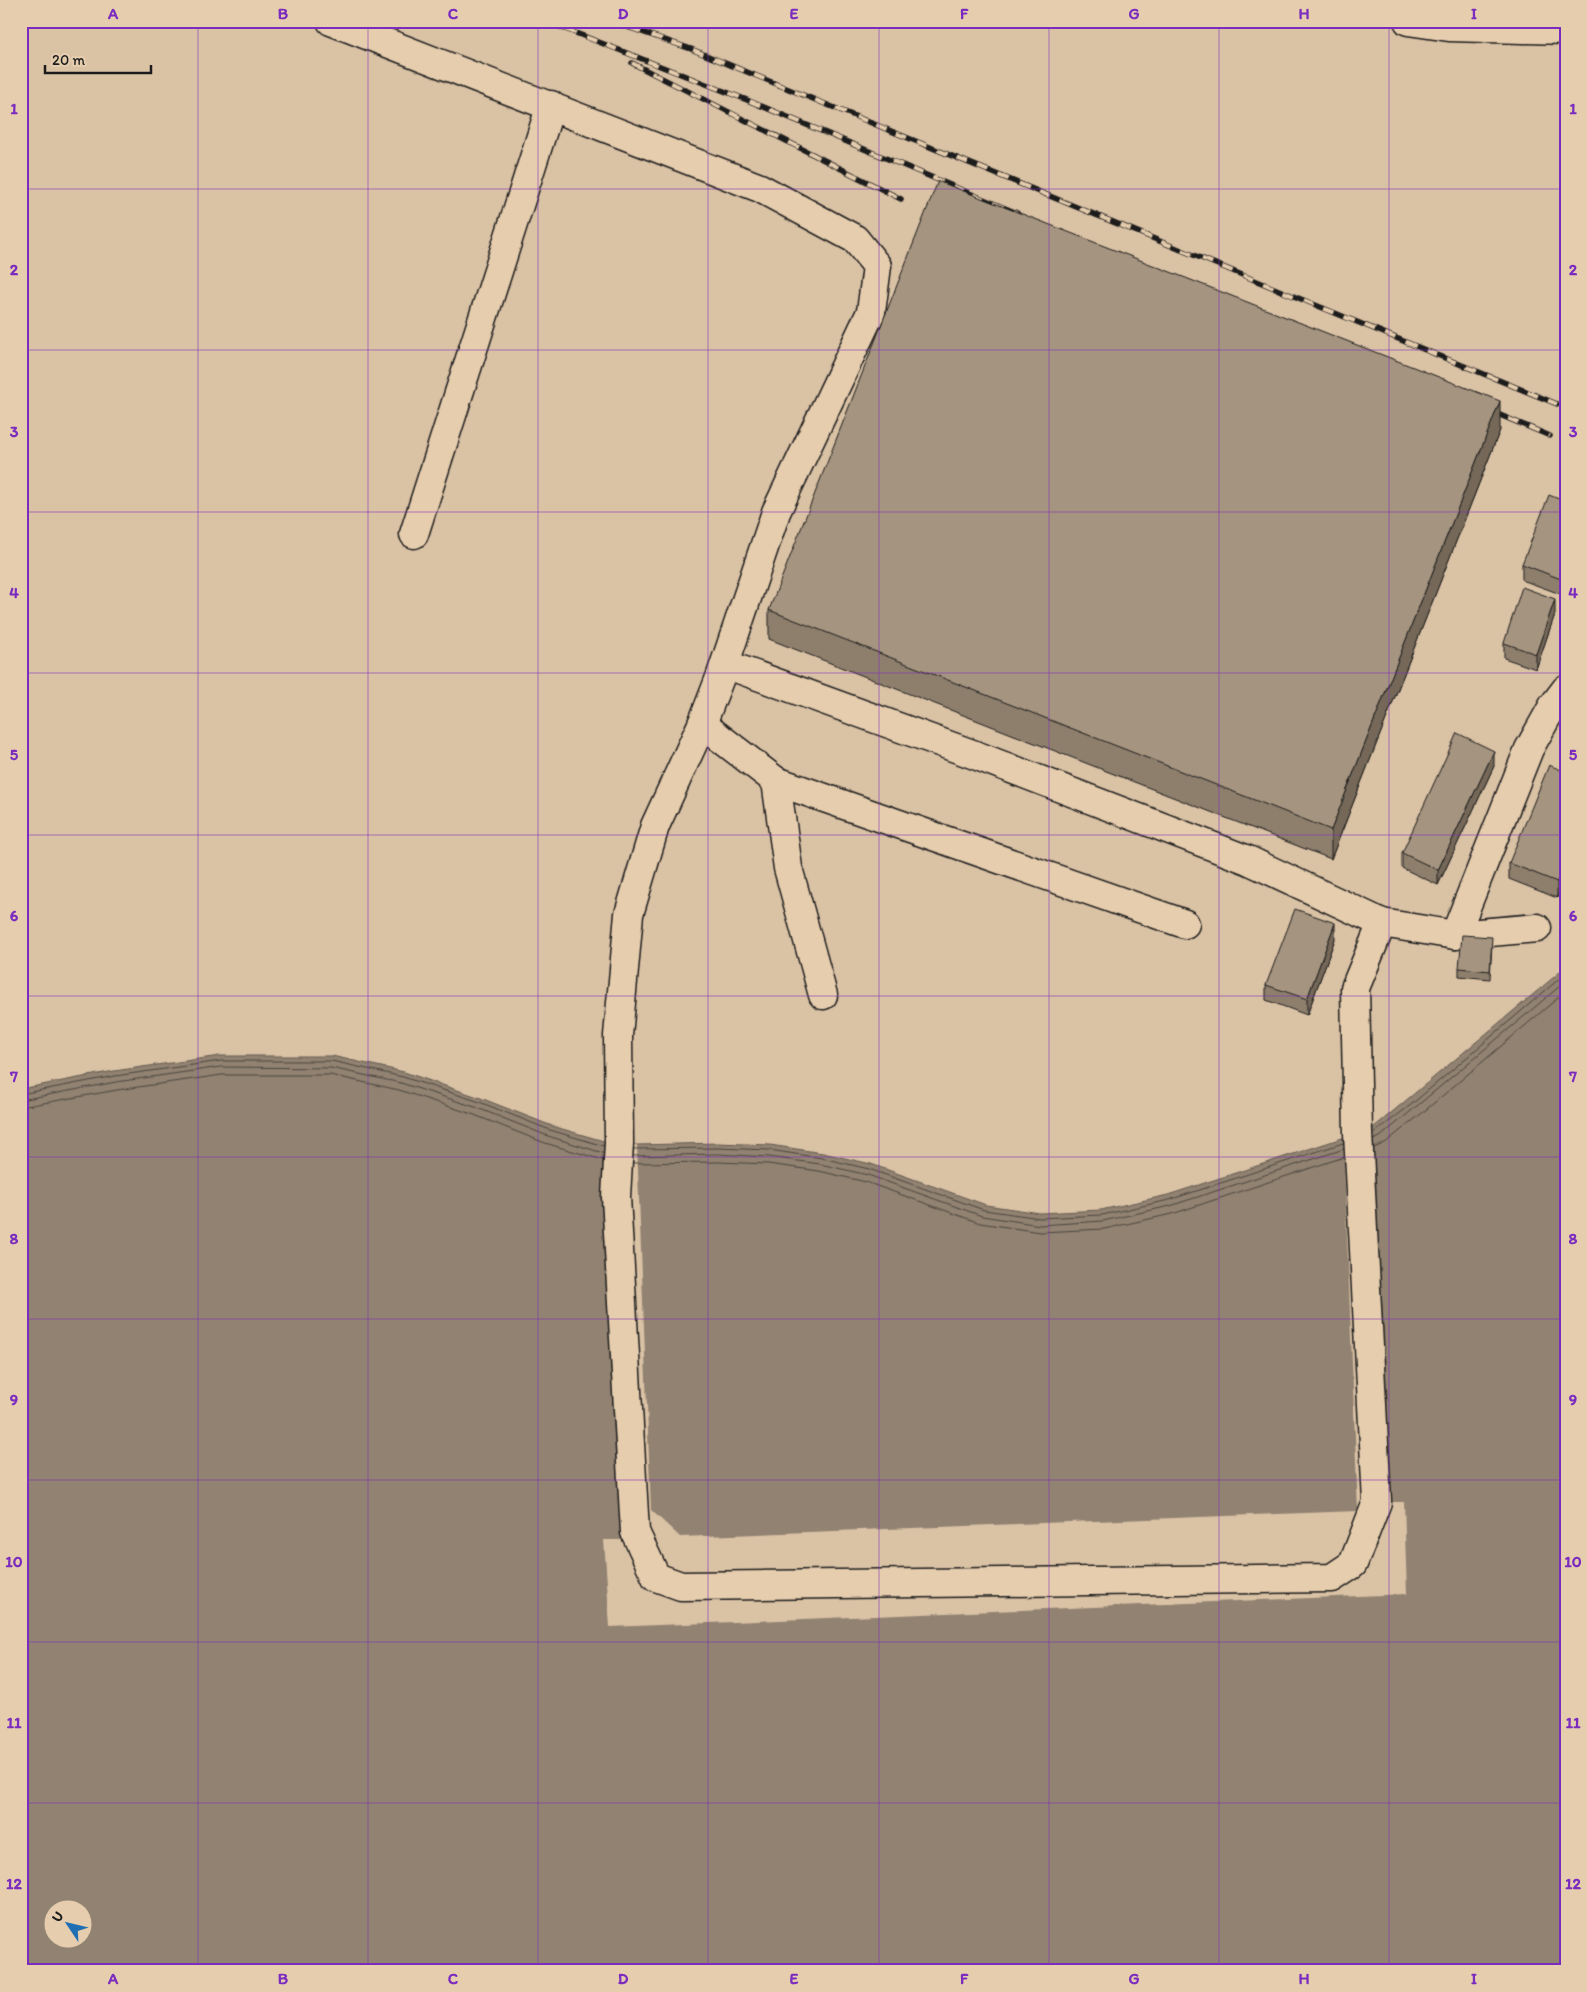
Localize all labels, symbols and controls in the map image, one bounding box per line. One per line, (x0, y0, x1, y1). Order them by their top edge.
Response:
text: A (107, 4, 119, 23)
text: B (278, 4, 289, 23)
text: C (448, 4, 459, 23)
text: D (618, 4, 629, 23)
text: E (790, 4, 799, 23)
text: F (960, 4, 969, 23)
text: G (1128, 4, 1140, 23)
text: H (1298, 4, 1310, 23)
text: I (1471, 4, 1477, 23)
scale bar (45, 42, 151, 74)
text: 20 m (52, 51, 86, 69)
text: 1 (10, 99, 18, 118)
text: 1 (1569, 99, 1577, 118)
text: 2 (10, 260, 19, 279)
text: 2 (1569, 260, 1578, 279)
text: 3 (10, 422, 19, 441)
text: 3 (1569, 422, 1578, 441)
text: 4 (9, 583, 19, 602)
text: 4 (1568, 583, 1578, 602)
text: 5 (10, 745, 19, 764)
text: 5 (1569, 745, 1578, 764)
text: 6 (10, 906, 19, 925)
text: 6 (1569, 906, 1578, 925)
text: 7 (9, 1067, 18, 1086)
text: 7 (1568, 1067, 1577, 1086)
text: 8 (10, 1229, 19, 1248)
text: 8 (1569, 1229, 1578, 1248)
text: 9 (10, 1390, 18, 1409)
text: 9 (1569, 1390, 1577, 1409)
text: 10 (5, 1552, 23, 1571)
text: 10 (1564, 1552, 1582, 1571)
text: 11 (7, 1713, 22, 1732)
text: 11 (1566, 1713, 1581, 1732)
text: 12 (6, 1874, 23, 1893)
text: 12 (1565, 1874, 1582, 1893)
north arrow (42, 1900, 92, 1950)
text: U (48, 1908, 67, 1926)
text: A (107, 1969, 119, 1988)
text: B (278, 1969, 289, 1988)
text: C (448, 1969, 459, 1988)
text: D (618, 1969, 629, 1988)
text: E (790, 1969, 799, 1988)
text: F (960, 1969, 969, 1988)
text: G (1128, 1969, 1140, 1988)
text: H (1298, 1969, 1310, 1988)
text: I (1471, 1969, 1477, 1988)

